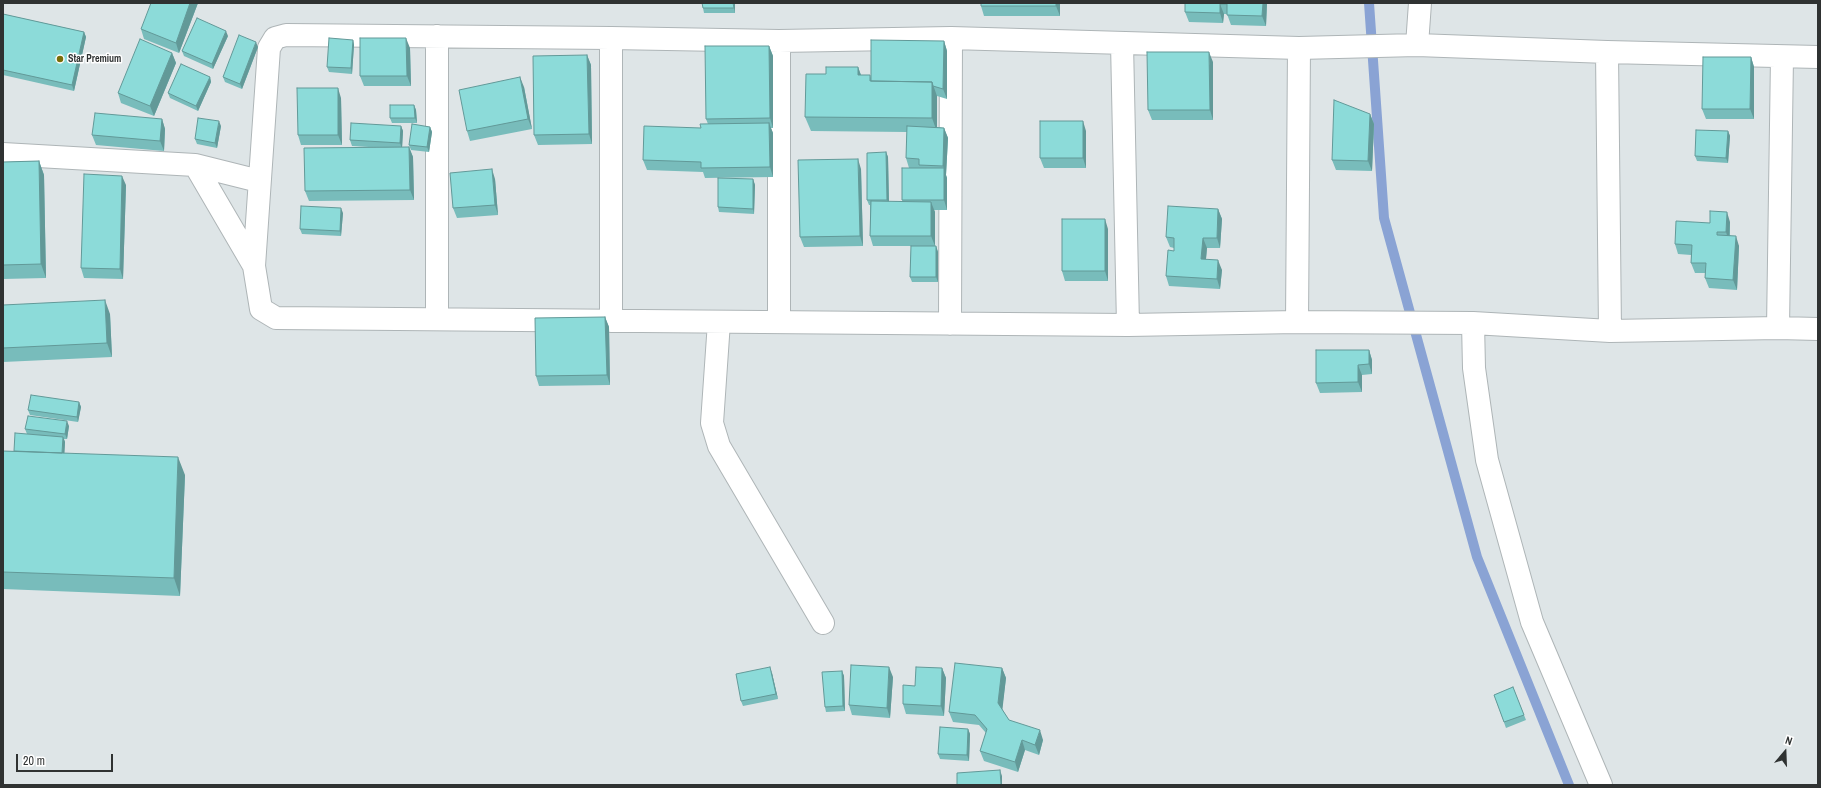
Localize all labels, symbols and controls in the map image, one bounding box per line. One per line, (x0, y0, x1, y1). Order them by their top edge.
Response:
place label: Star Premium (68, 53, 121, 65)
marker: Star Premium (55, 54, 65, 64)
north arrow (1765, 732, 1805, 772)
text: N (1784, 733, 1794, 748)
scale bar (18, 746, 115, 772)
text: 20 m (23, 753, 45, 769)

